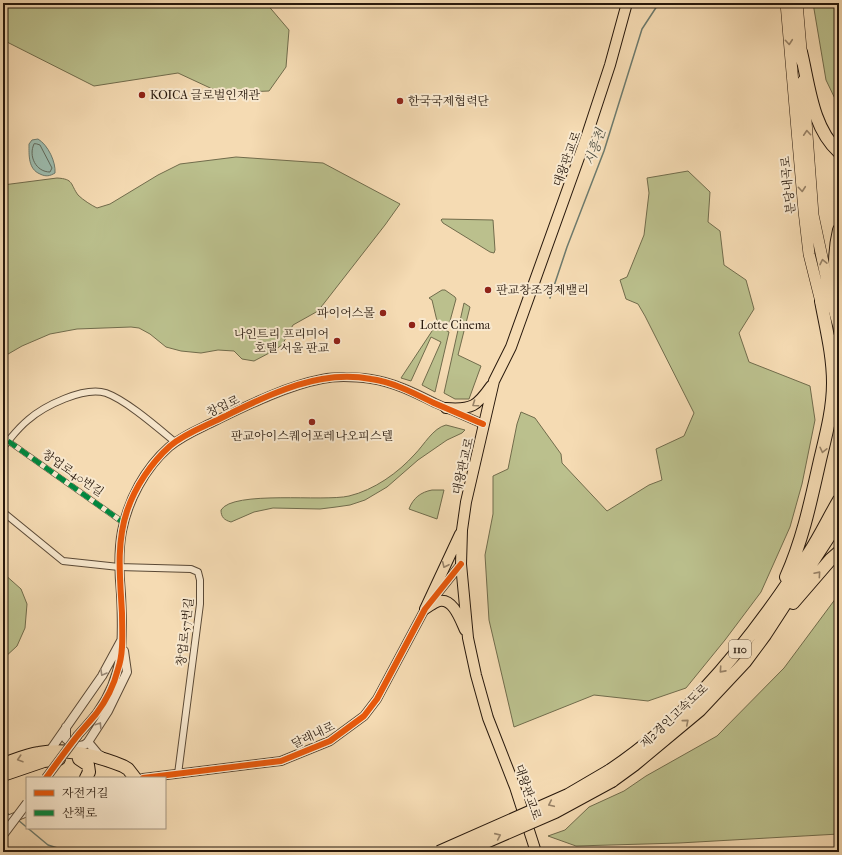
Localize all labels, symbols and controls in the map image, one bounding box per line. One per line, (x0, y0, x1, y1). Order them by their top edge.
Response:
one-way arrow (784, 39, 793, 45)
place label: KOICA 글로벌인재관 (150, 88, 261, 102)
marker: KOICA 글로벌인재관 (137, 90, 147, 100)
place label: 한국국제협력단 (408, 94, 490, 108)
marker: 한국국제협력단 (395, 96, 405, 106)
water label: 시흥천 (582, 125, 609, 167)
street label: 대왕판교로 (551, 129, 584, 189)
one-way arrow (803, 130, 812, 136)
street label: 분당내곡로 (778, 155, 798, 215)
one-way arrow (797, 186, 806, 192)
one-way arrow (819, 258, 827, 265)
place label: 판교창조경제밸리 (496, 283, 589, 297)
marker: 판교창조경제밸리 (483, 285, 493, 295)
place label: 파이어스몰 (317, 306, 375, 320)
marker: 파이어스몰 (378, 308, 388, 318)
place label: Lotte Cinema (420, 318, 491, 332)
marker: Lotte Cinema (407, 320, 417, 330)
place label: 나인트리 프리미어 호텔 서울 판교 (234, 327, 329, 355)
marker: 나인트리 프리미어 호텔 서울 판교 (332, 336, 342, 346)
street label: 창업로 (204, 392, 242, 420)
one-way arrow (472, 399, 479, 407)
marker: 판교아이스퀘어포레나오피스텔 (307, 417, 317, 427)
place label: 판교아이스퀘어포레나오피스텔 (231, 429, 393, 443)
street label: 대왕판교로 (450, 436, 476, 496)
street label: 창업로40번길 (40, 447, 106, 499)
one-way arrow (819, 447, 827, 454)
one-way arrow (442, 561, 450, 568)
one-way arrow (813, 572, 820, 579)
street label: 창업로57번길 (174, 597, 196, 667)
road number: 110 (729, 640, 751, 658)
one-way arrow (719, 665, 727, 673)
one-way arrow (101, 669, 108, 676)
street label: 제2경인고속도로 (637, 681, 711, 751)
street label: 달래내로 (289, 719, 337, 751)
one-way arrow (681, 719, 688, 726)
one-way arrow (94, 722, 102, 729)
one-way arrow (17, 754, 24, 762)
street label: 대왕판교로 (512, 762, 544, 822)
legend (26, 777, 166, 829)
text: 자전거길 (62, 786, 108, 800)
one-way arrow (547, 799, 554, 807)
text: 산책로 (62, 806, 97, 820)
one-way arrow (495, 833, 502, 841)

